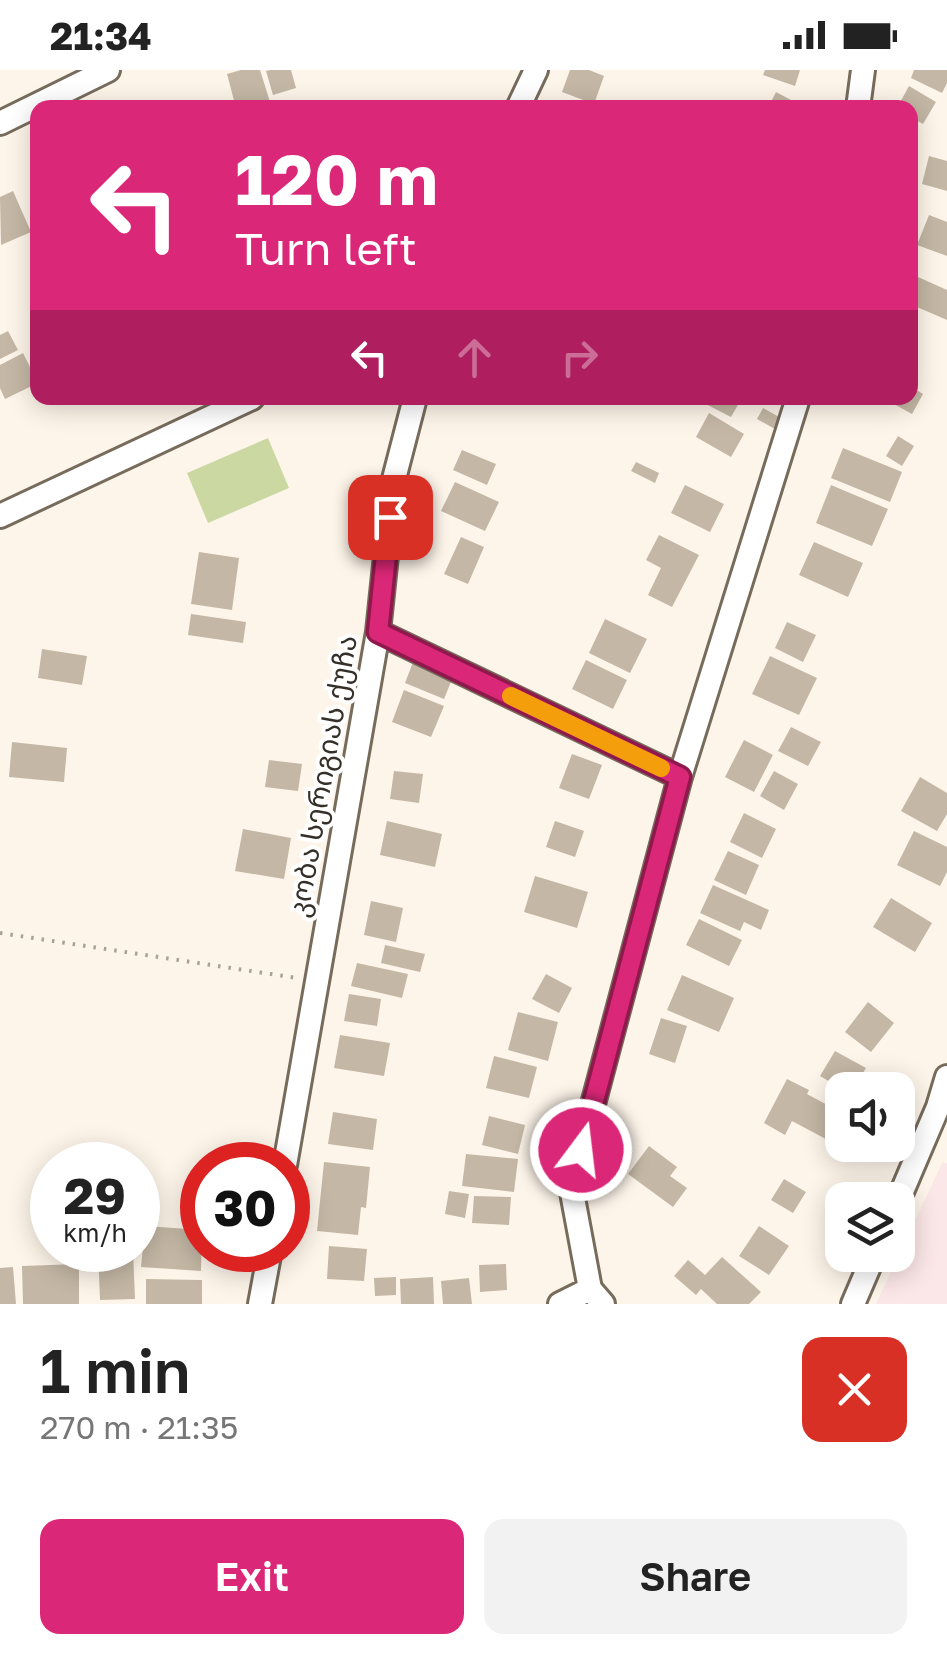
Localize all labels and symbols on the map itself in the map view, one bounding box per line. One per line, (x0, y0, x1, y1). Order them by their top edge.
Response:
pin (348, 475, 433, 560)
street label: კობა სერიგიას ქუჩა (281, 632, 364, 920)
position arrow (529, 1098, 633, 1202)
speed limit sign: 30 (180, 1142, 310, 1272)

